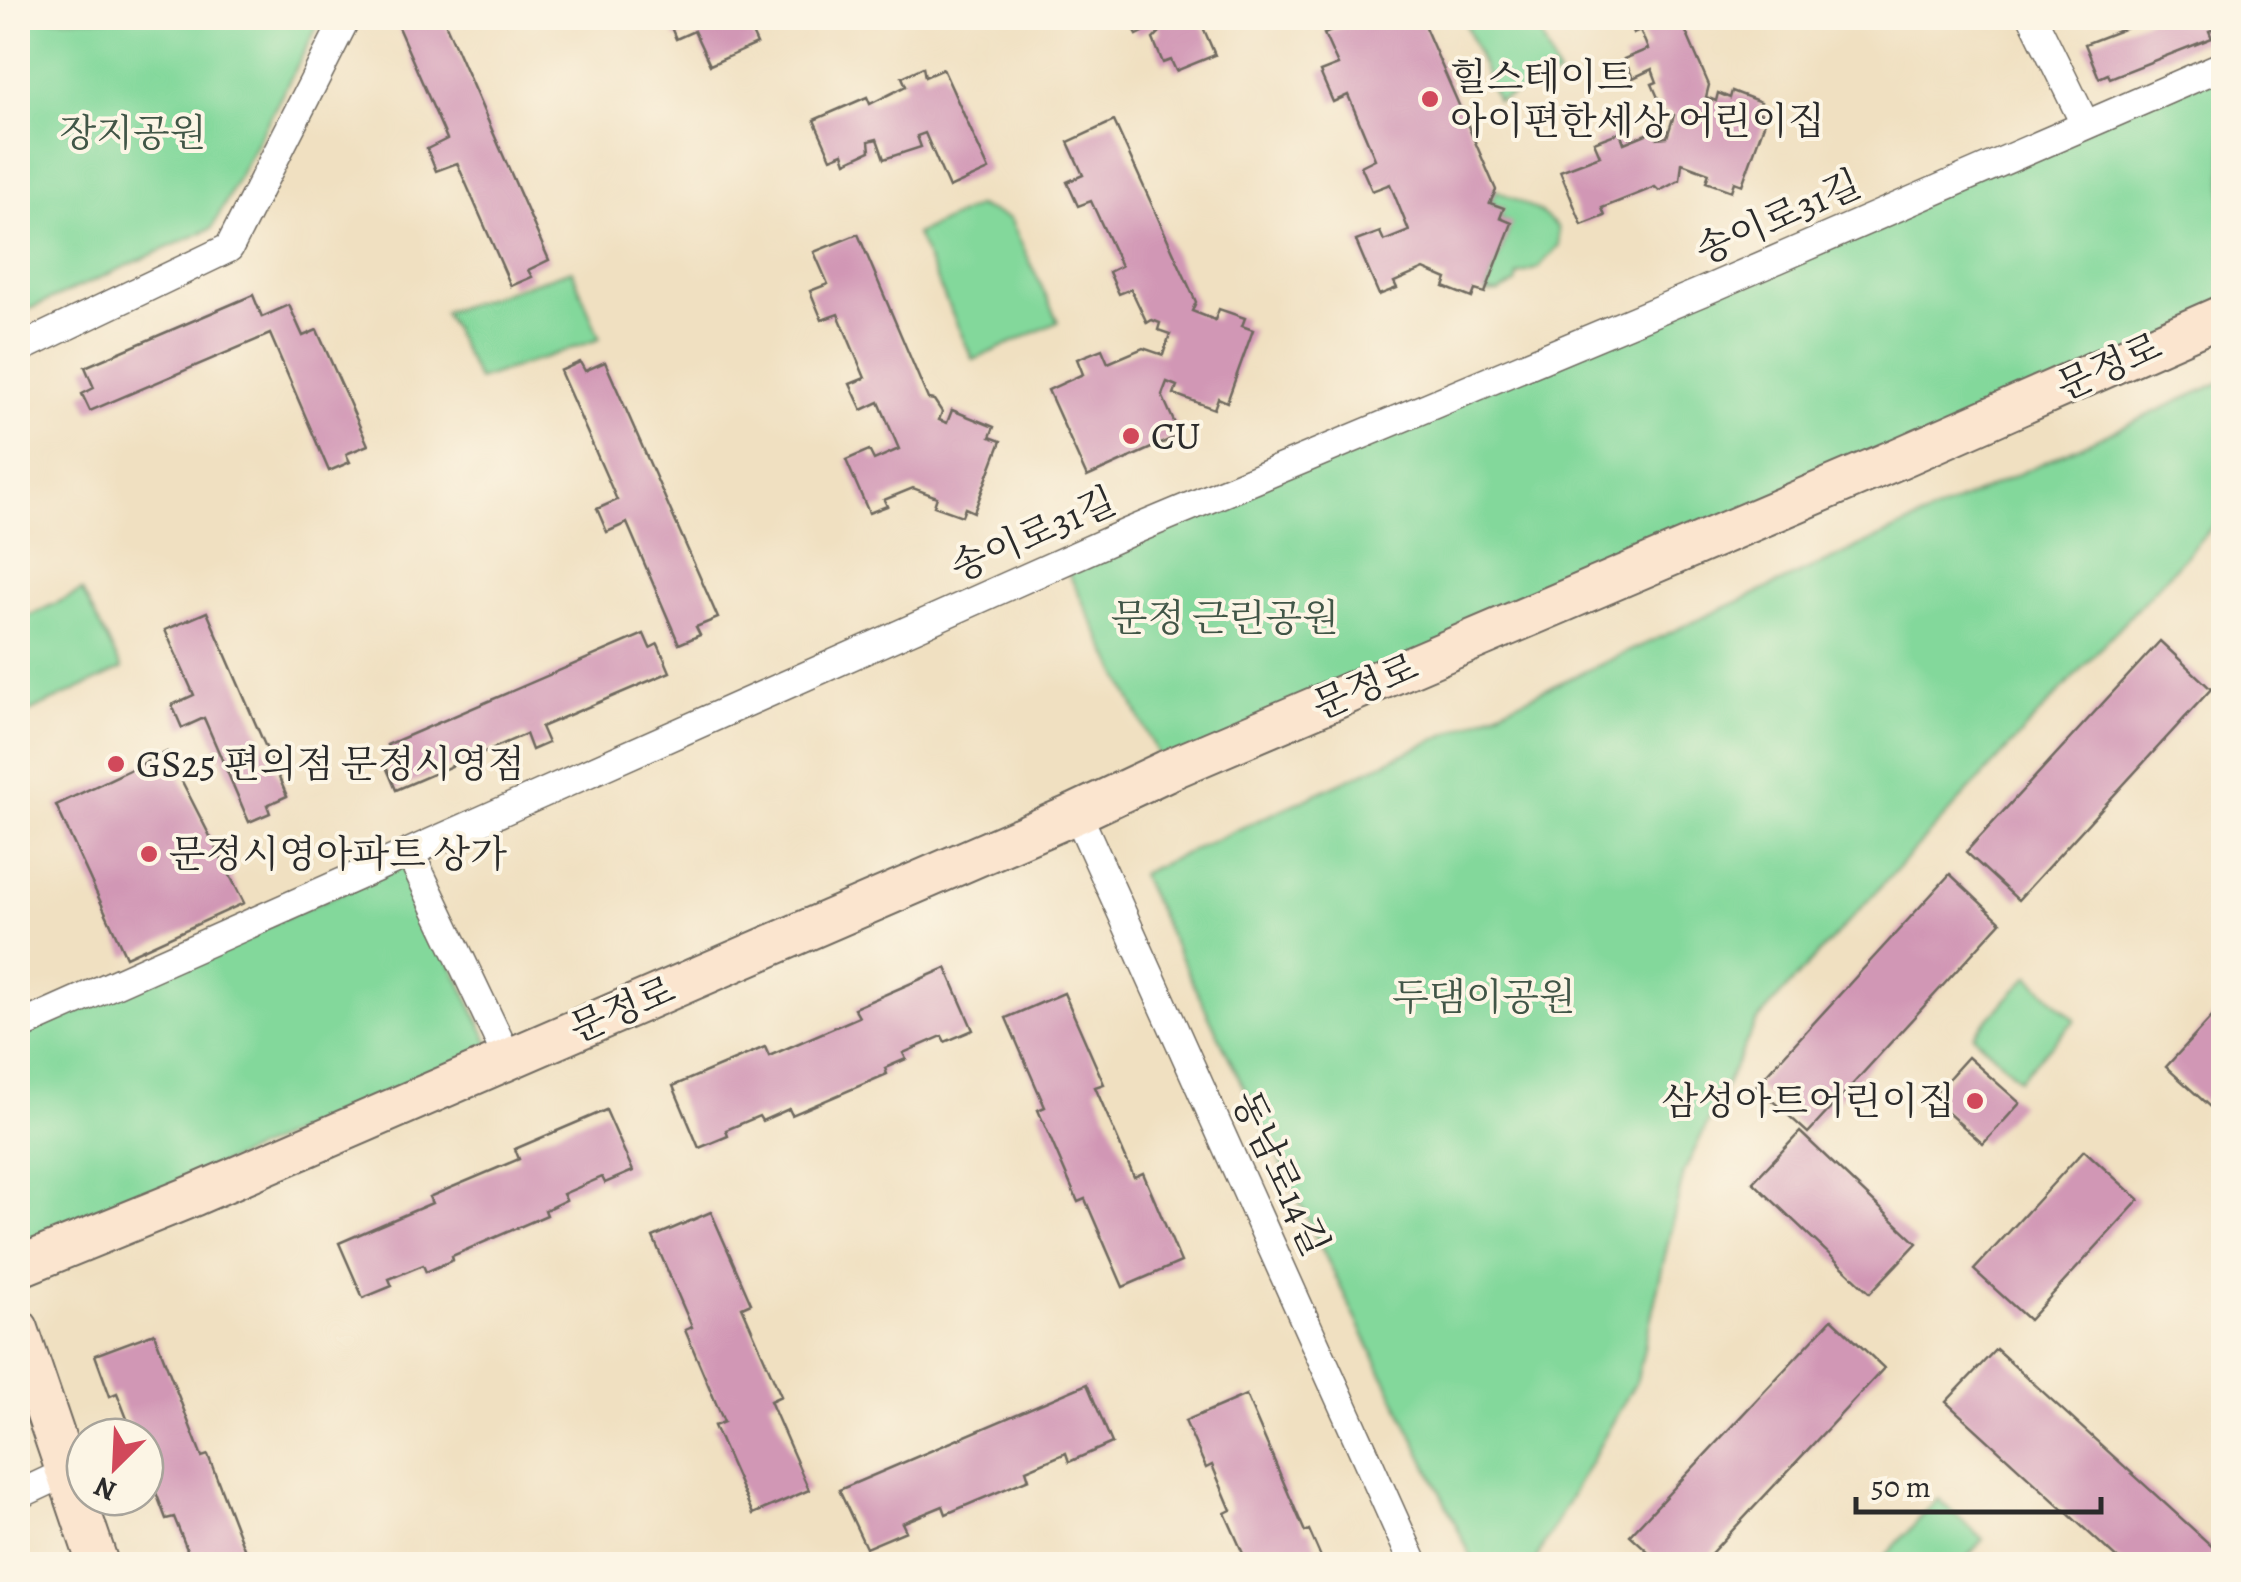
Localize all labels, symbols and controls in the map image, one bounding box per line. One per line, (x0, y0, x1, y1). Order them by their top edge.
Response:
place label: 힐스테이트 아이편한세상 어린이집 (1450, 51, 1825, 147)
marker: 힐스테이트 아이편한세상 어린이집 (1419, 88, 1441, 110)
park label: 장지공원 (60, 107, 206, 159)
street label: 송이로31길 (1687, 158, 1869, 276)
street label: 문정로 (2048, 320, 2170, 412)
place label: CU (1151, 410, 1201, 462)
marker: CU (1120, 425, 1142, 447)
street label: 송이로31길 (942, 475, 1124, 593)
park label: 문정 근린공원 (1111, 592, 1339, 644)
street label: 문정로 (1304, 641, 1426, 731)
place label: GS25 편의점 문정시영점 (136, 738, 525, 790)
marker: GS25 편의점 문정시영점 (105, 753, 127, 775)
place label: 문정시영아파트 상가 (169, 828, 507, 880)
marker: 문정시영아파트 상가 (138, 843, 160, 865)
street label: 문정로 (561, 964, 683, 1054)
park label: 두댐이공원 (1392, 971, 1576, 1023)
place label: 삼성아트어린이집 (1661, 1075, 1955, 1127)
street label: 동남로14길 (1220, 1082, 1342, 1264)
marker: 삼성아트어린이집 (1964, 1090, 1986, 1112)
north arrow (65, 1417, 165, 1517)
scale bar (1856, 1452, 2101, 1514)
text: N (88, 1467, 122, 1510)
text: 50 m (1871, 1467, 1931, 1507)

